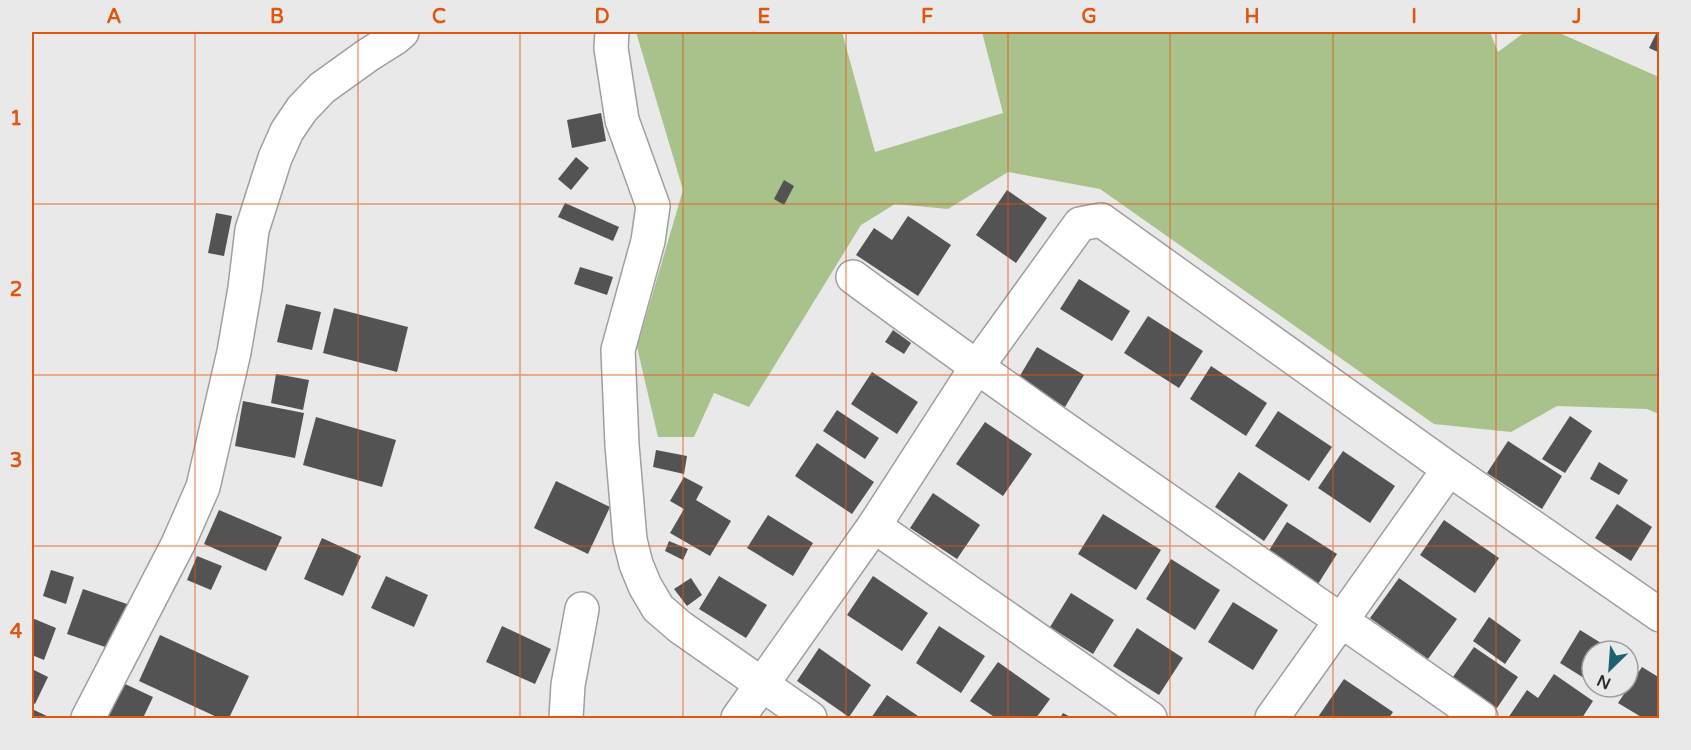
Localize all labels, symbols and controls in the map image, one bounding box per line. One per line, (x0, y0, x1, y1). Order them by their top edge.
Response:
text: A (107, 5, 122, 29)
text: B (270, 5, 284, 29)
text: C (432, 5, 446, 29)
text: D (594, 5, 610, 29)
text: E (758, 5, 771, 29)
text: F (921, 5, 933, 29)
text: G (1081, 5, 1097, 29)
text: H (1244, 5, 1260, 29)
text: I (1411, 5, 1417, 29)
text: J (1571, 5, 1582, 29)
text: 1 (10, 107, 22, 131)
text: 2 (10, 278, 22, 302)
text: 3 (10, 449, 22, 473)
text: 4 (10, 620, 23, 644)
north arrow (1580, 639, 1640, 699)
text: N (1594, 670, 1614, 693)

